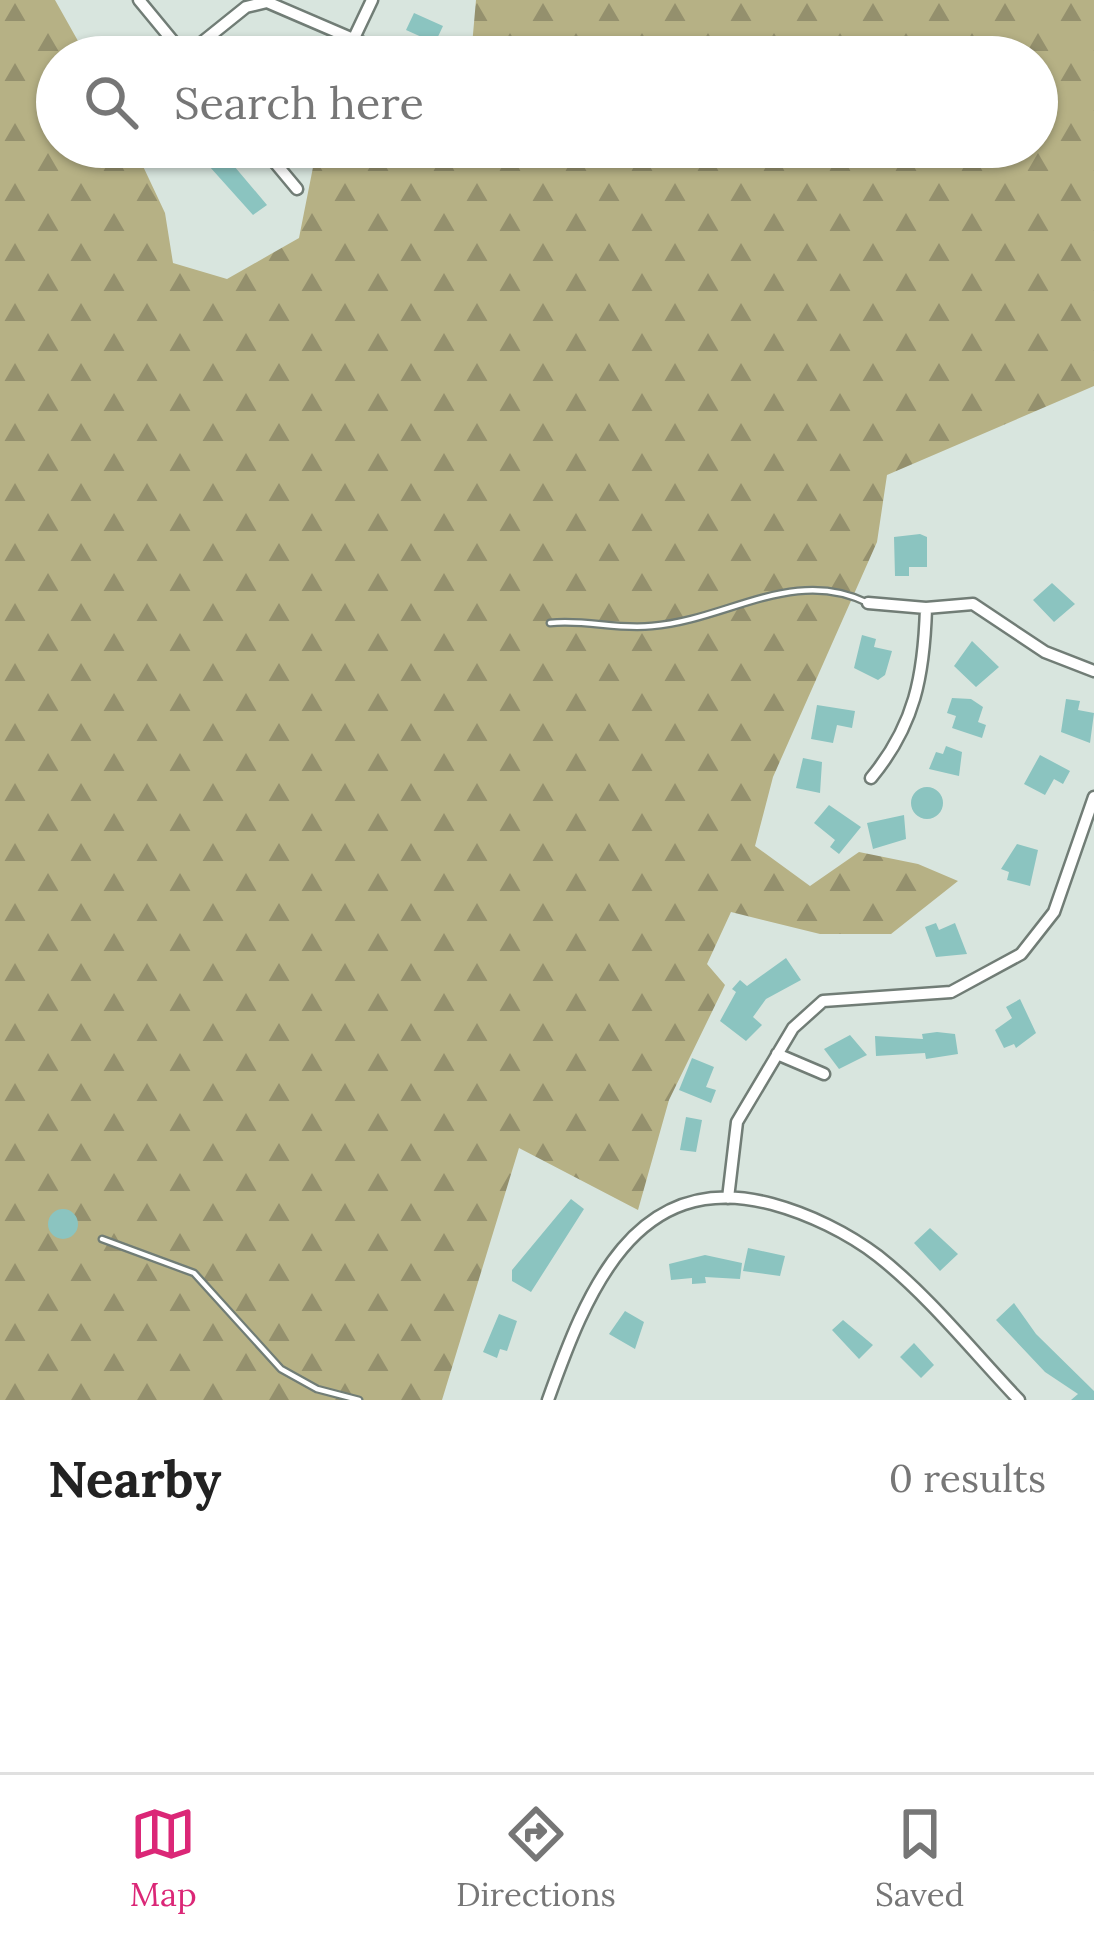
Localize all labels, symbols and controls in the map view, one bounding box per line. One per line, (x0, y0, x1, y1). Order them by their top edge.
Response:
search box (36, 36, 1058, 168)
icon: search (78, 69, 144, 135)
text: Search here (174, 74, 424, 131)
text: Nearby (48, 1446, 221, 1511)
text: 0 results (889, 1453, 1046, 1503)
tab: Map (130, 1801, 197, 1915)
tab: Directions (456, 1801, 616, 1915)
tab: Saved (875, 1801, 964, 1915)

